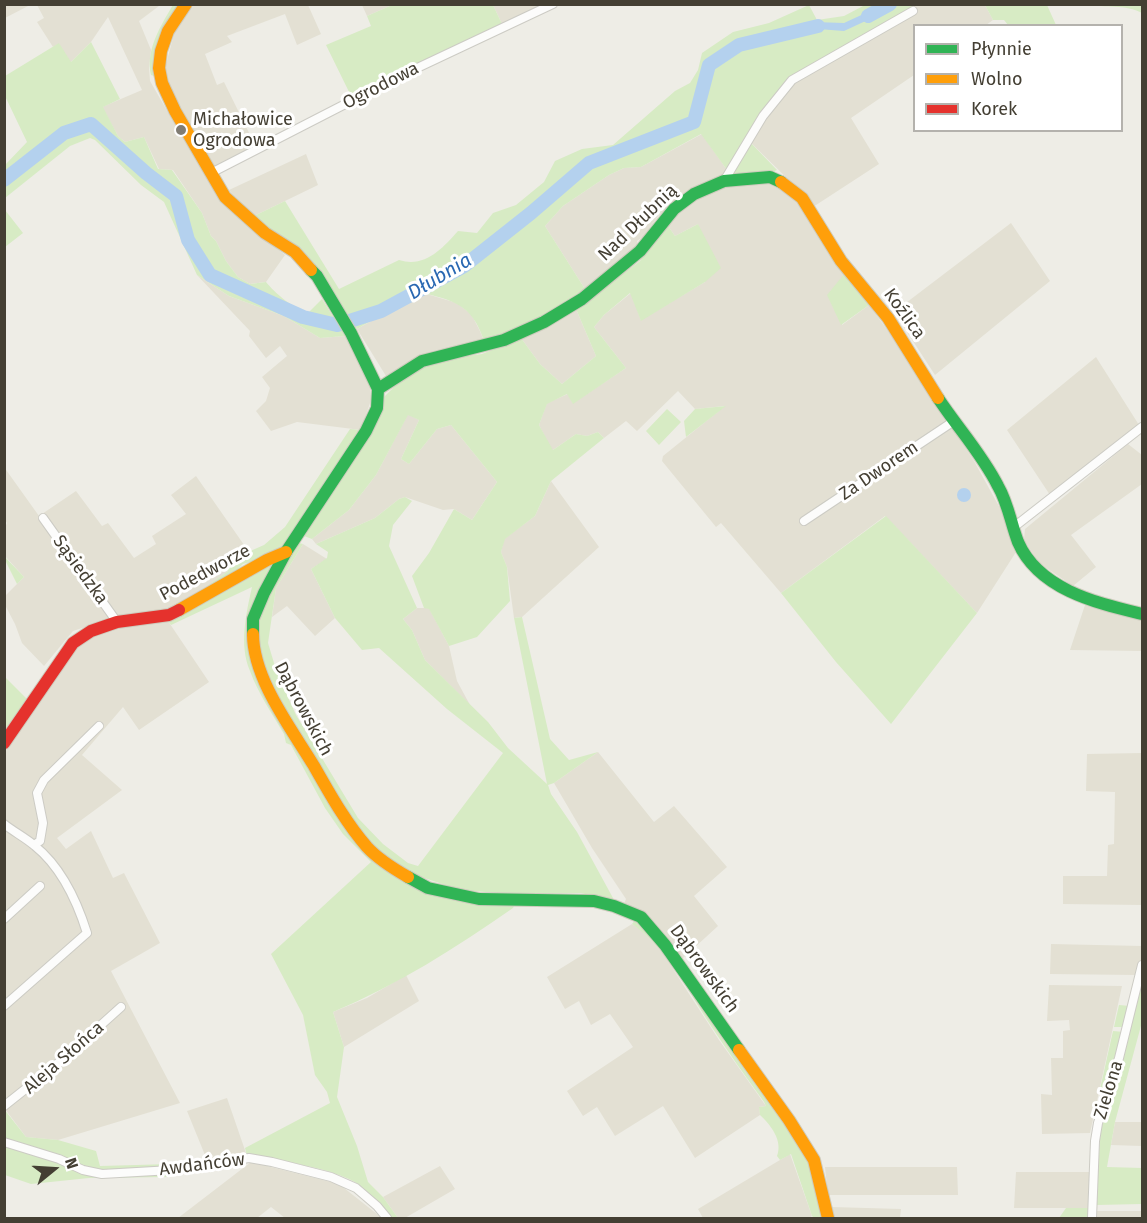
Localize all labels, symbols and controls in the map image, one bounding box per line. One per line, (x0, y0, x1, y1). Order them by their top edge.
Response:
legend (913, 24, 1123, 132)
text: Płynnie (971, 38, 1032, 60)
street label: Ogrodowa (339, 58, 423, 114)
text: Wolno (971, 68, 1023, 90)
text: Korek (971, 98, 1017, 120)
place label: Michałowice Ogrodowa (193, 109, 293, 152)
marker: Michałowice Ogrodowa (174, 123, 188, 137)
street label: Nad Dłubnią (594, 180, 682, 266)
water label: Dłubnia (404, 249, 476, 305)
street label: Koźlica (878, 285, 930, 343)
street label: Za Dworem (836, 437, 922, 505)
street label: Sąsiedzka (48, 531, 112, 609)
street label: Podedworze (156, 540, 254, 606)
street label: Dąbrowskich (269, 658, 337, 760)
street label: Dąbrowskich (665, 921, 743, 1017)
street label: Aleja Słońca (19, 1017, 109, 1099)
street label: Zielona (1090, 1058, 1128, 1122)
north arrow (24, 1139, 84, 1199)
street label: Awdańców (158, 1149, 246, 1181)
text: N (61, 1155, 82, 1171)

